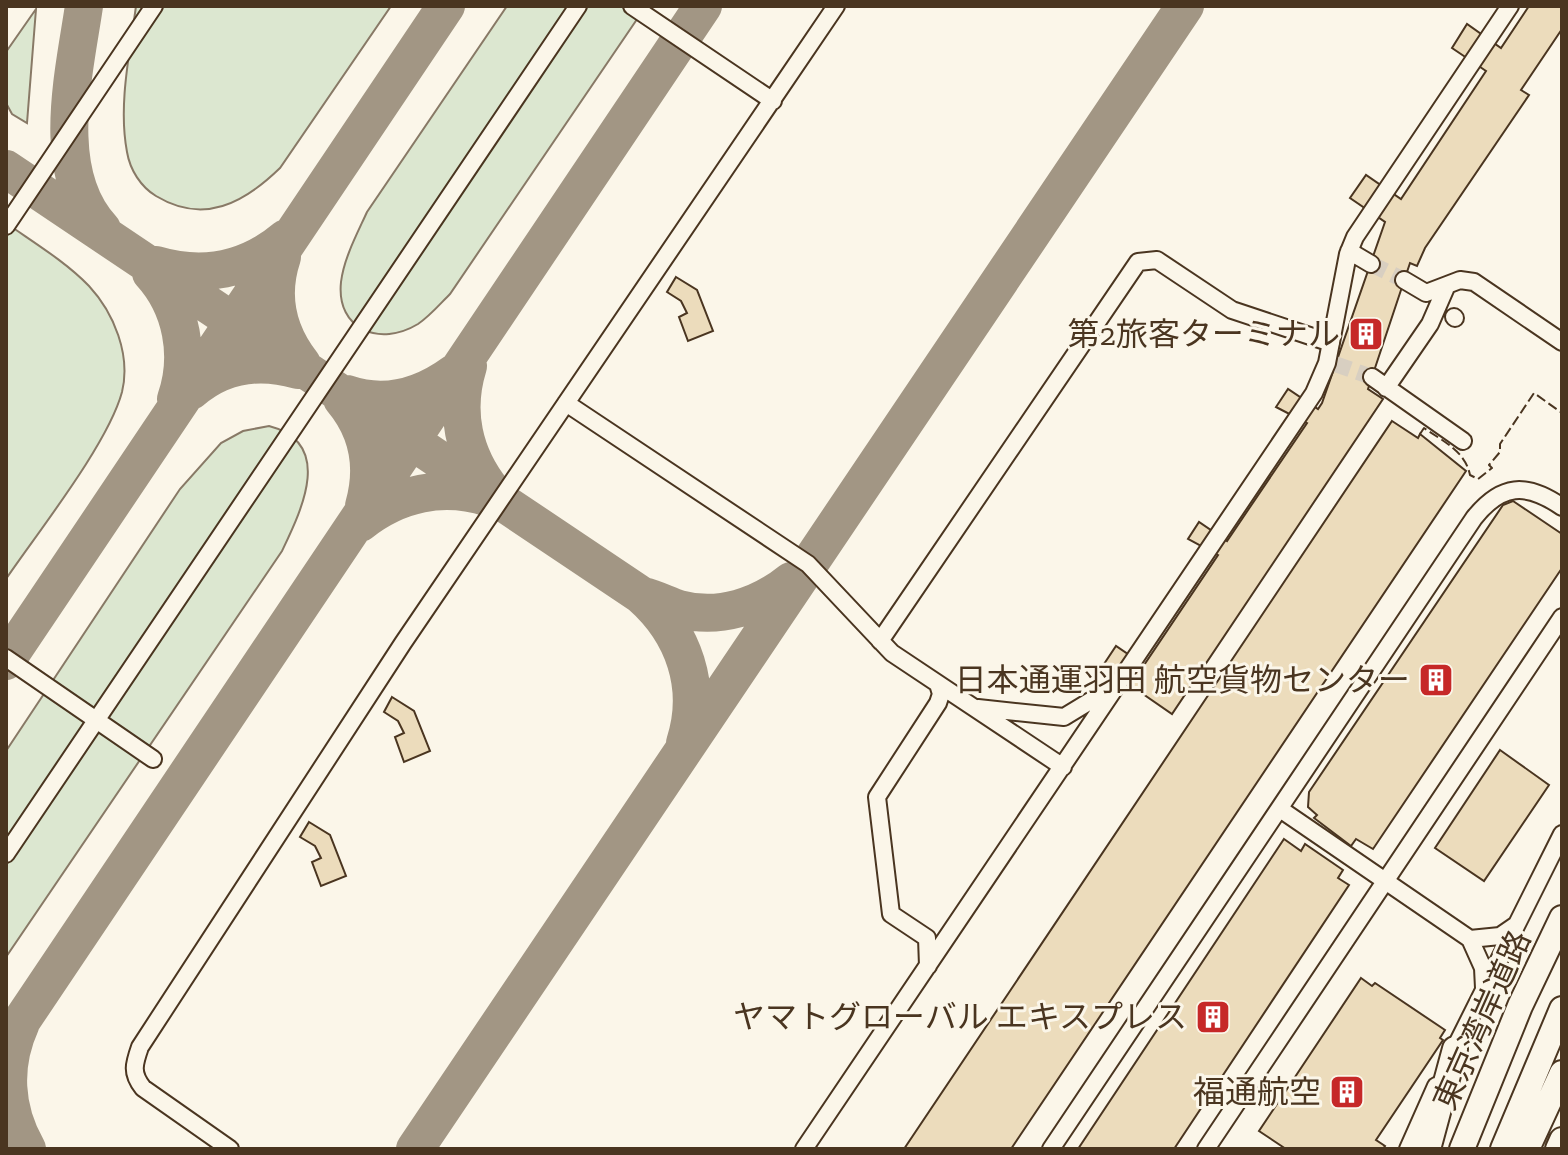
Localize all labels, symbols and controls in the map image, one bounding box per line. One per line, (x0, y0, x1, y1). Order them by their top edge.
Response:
place label: 第2旅客ターミナル (1068, 315, 1340, 353)
building icon: 第2旅客ターミナル (1347, 315, 1385, 353)
place label: 日本通運羽田 航空貨物センター (955, 661, 1410, 699)
building icon: 日本通運羽田 航空貨物センター (1417, 661, 1455, 699)
street label: 東京湾岸道路 (1426, 925, 1538, 1115)
place label: ヤマトグローバル エキスプレス (733, 998, 1187, 1036)
building icon: ヤマトグローバル エキスプレス (1194, 998, 1232, 1036)
place label: 福通航空 (1193, 1073, 1321, 1111)
building icon: 福通航空 (1328, 1073, 1366, 1111)

